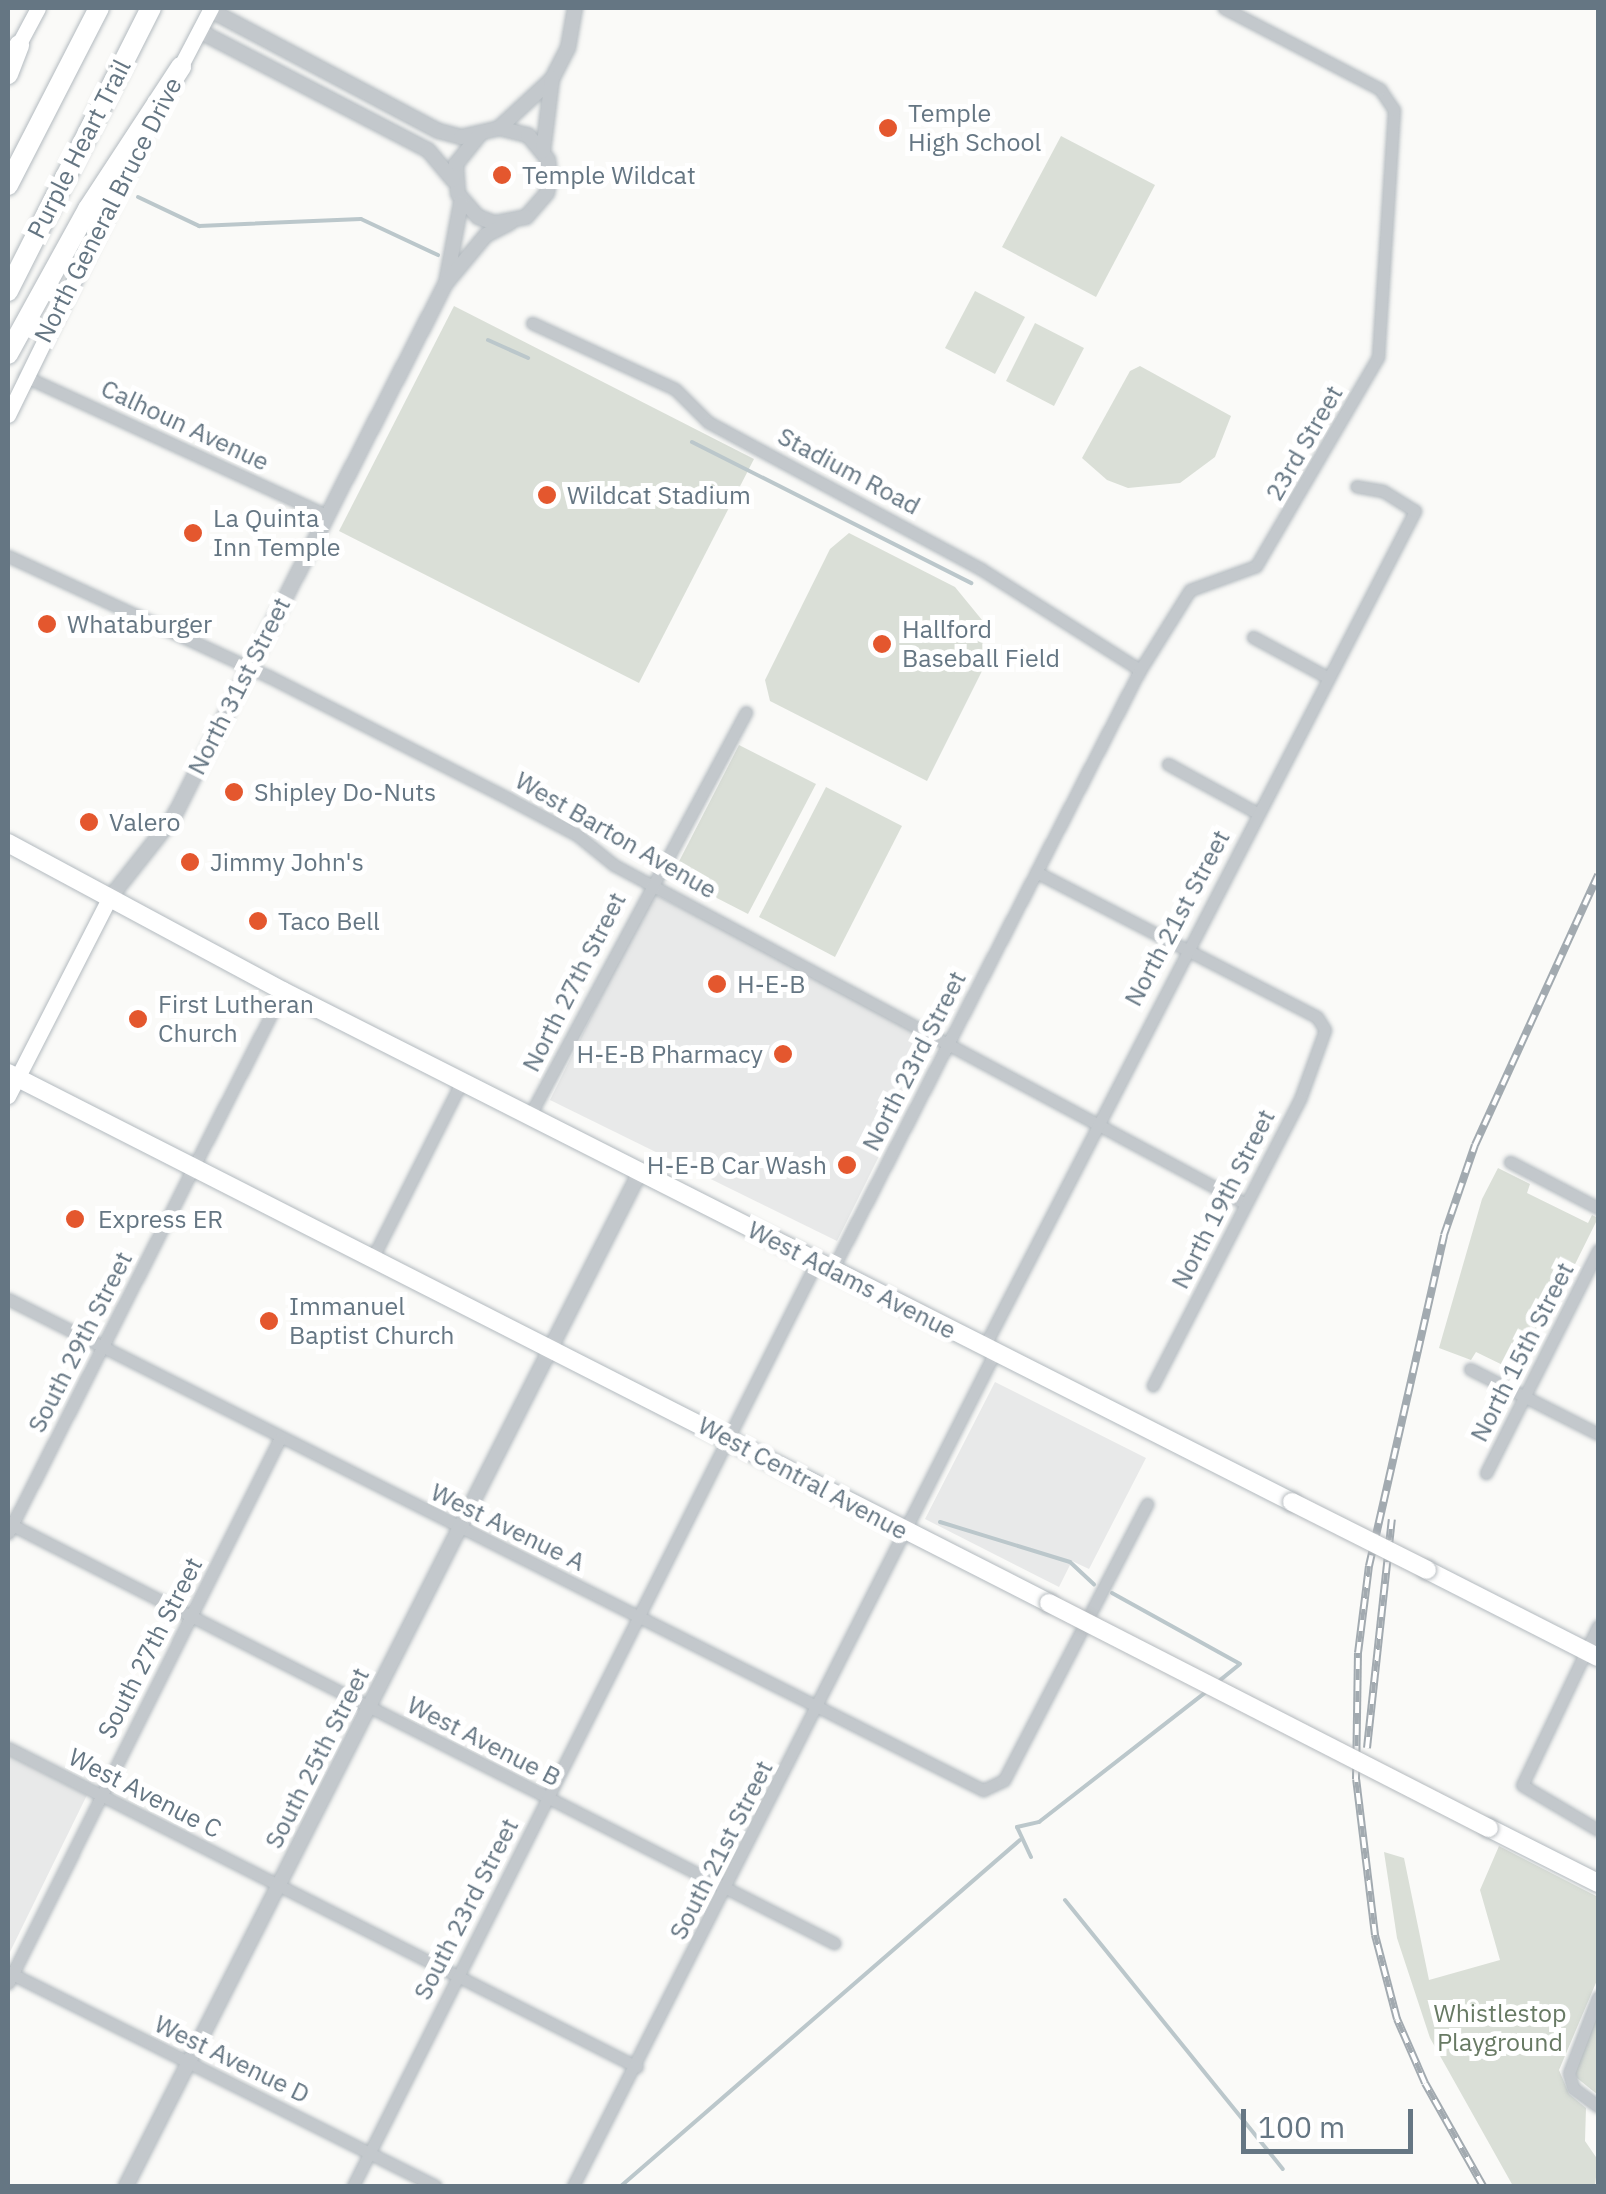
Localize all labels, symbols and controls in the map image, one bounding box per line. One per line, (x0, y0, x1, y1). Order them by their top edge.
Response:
street label: Purple Heart Trail (21, 55, 137, 243)
street label: North General Bruce Drive (28, 72, 188, 348)
place label: Temple High School (908, 99, 1041, 158)
marker: Temple High School (877, 117, 899, 139)
place label: Temple Wildcat (522, 160, 696, 190)
marker: Temple Wildcat (491, 164, 513, 186)
street label: Calhoun Avenue (96, 373, 274, 477)
street label: 23rd Street (1259, 380, 1349, 506)
street label: Stadium Road (773, 421, 925, 521)
place label: Wildcat Stadium (567, 480, 751, 510)
marker: Wildcat Stadium (536, 484, 558, 506)
place label: La Quinta Inn Temple (213, 504, 341, 563)
marker: La Quinta Inn Temple (182, 522, 204, 544)
street label: North 31st Street (181, 592, 297, 780)
place label: Whataburger (67, 609, 212, 639)
marker: Whataburger (36, 613, 58, 635)
place label: Hallford Baseball Field (902, 615, 1060, 674)
marker: Hallford Baseball Field (871, 633, 893, 655)
street label: West Barton Avenue (510, 765, 722, 905)
place label: Shipley Do-Nuts (254, 777, 436, 807)
marker: Shipley Do-Nuts (223, 781, 245, 803)
place label: Valero (109, 807, 180, 837)
marker: Valero (78, 811, 100, 833)
street label: North 21st Street (1118, 825, 1236, 1011)
place label: Jimmy John's (210, 847, 364, 877)
marker: Jimmy John's (179, 851, 201, 873)
street label: North 27th Street (516, 887, 632, 1077)
place label: Taco Bell (278, 906, 380, 936)
marker: Taco Bell (247, 910, 269, 932)
street label: North 23rd Street (856, 966, 972, 1156)
place label: H-E-B (737, 969, 806, 999)
marker: H-E-B (706, 973, 728, 995)
place label: First Lutheran Church (158, 990, 314, 1049)
marker: First Lutheran Church (127, 1008, 149, 1030)
place label: H-E-B Pharmacy (576, 1039, 763, 1069)
marker: H-E-B Pharmacy (772, 1043, 794, 1065)
street label: North 19th Street (1165, 1104, 1281, 1294)
place label: H-E-B Car Wash (647, 1150, 827, 1180)
marker: H-E-B Car Wash (836, 1154, 858, 1176)
place label: Express ER (98, 1204, 223, 1234)
marker: Express ER (62, 1206, 88, 1232)
street label: West Adams Avenue (743, 1215, 961, 1345)
street label: South 29th Street (21, 1247, 139, 1437)
street label: North 15th Street (1464, 1257, 1580, 1447)
place label: Immanuel Baptist Church (289, 1292, 454, 1351)
marker: Immanuel Baptist Church (258, 1310, 280, 1332)
street label: West Central Avenue (693, 1410, 913, 1546)
street label: West Avenue A (426, 1477, 590, 1577)
street label: South 27th Street (91, 1553, 209, 1743)
street label: South 25th Street (258, 1663, 376, 1853)
street label: West Avenue B (402, 1689, 566, 1793)
street label: West Avenue C (64, 1742, 226, 1844)
street label: South 21st Street (663, 1755, 779, 1945)
street label: South 23rd Street (407, 1813, 525, 2005)
park label: Whistlestop Playground (1433, 1999, 1567, 2058)
street label: West Avenue D (150, 2009, 314, 2109)
scale bar (1246, 2089, 1418, 2151)
text: 100 m (1258, 2107, 1345, 2146)

